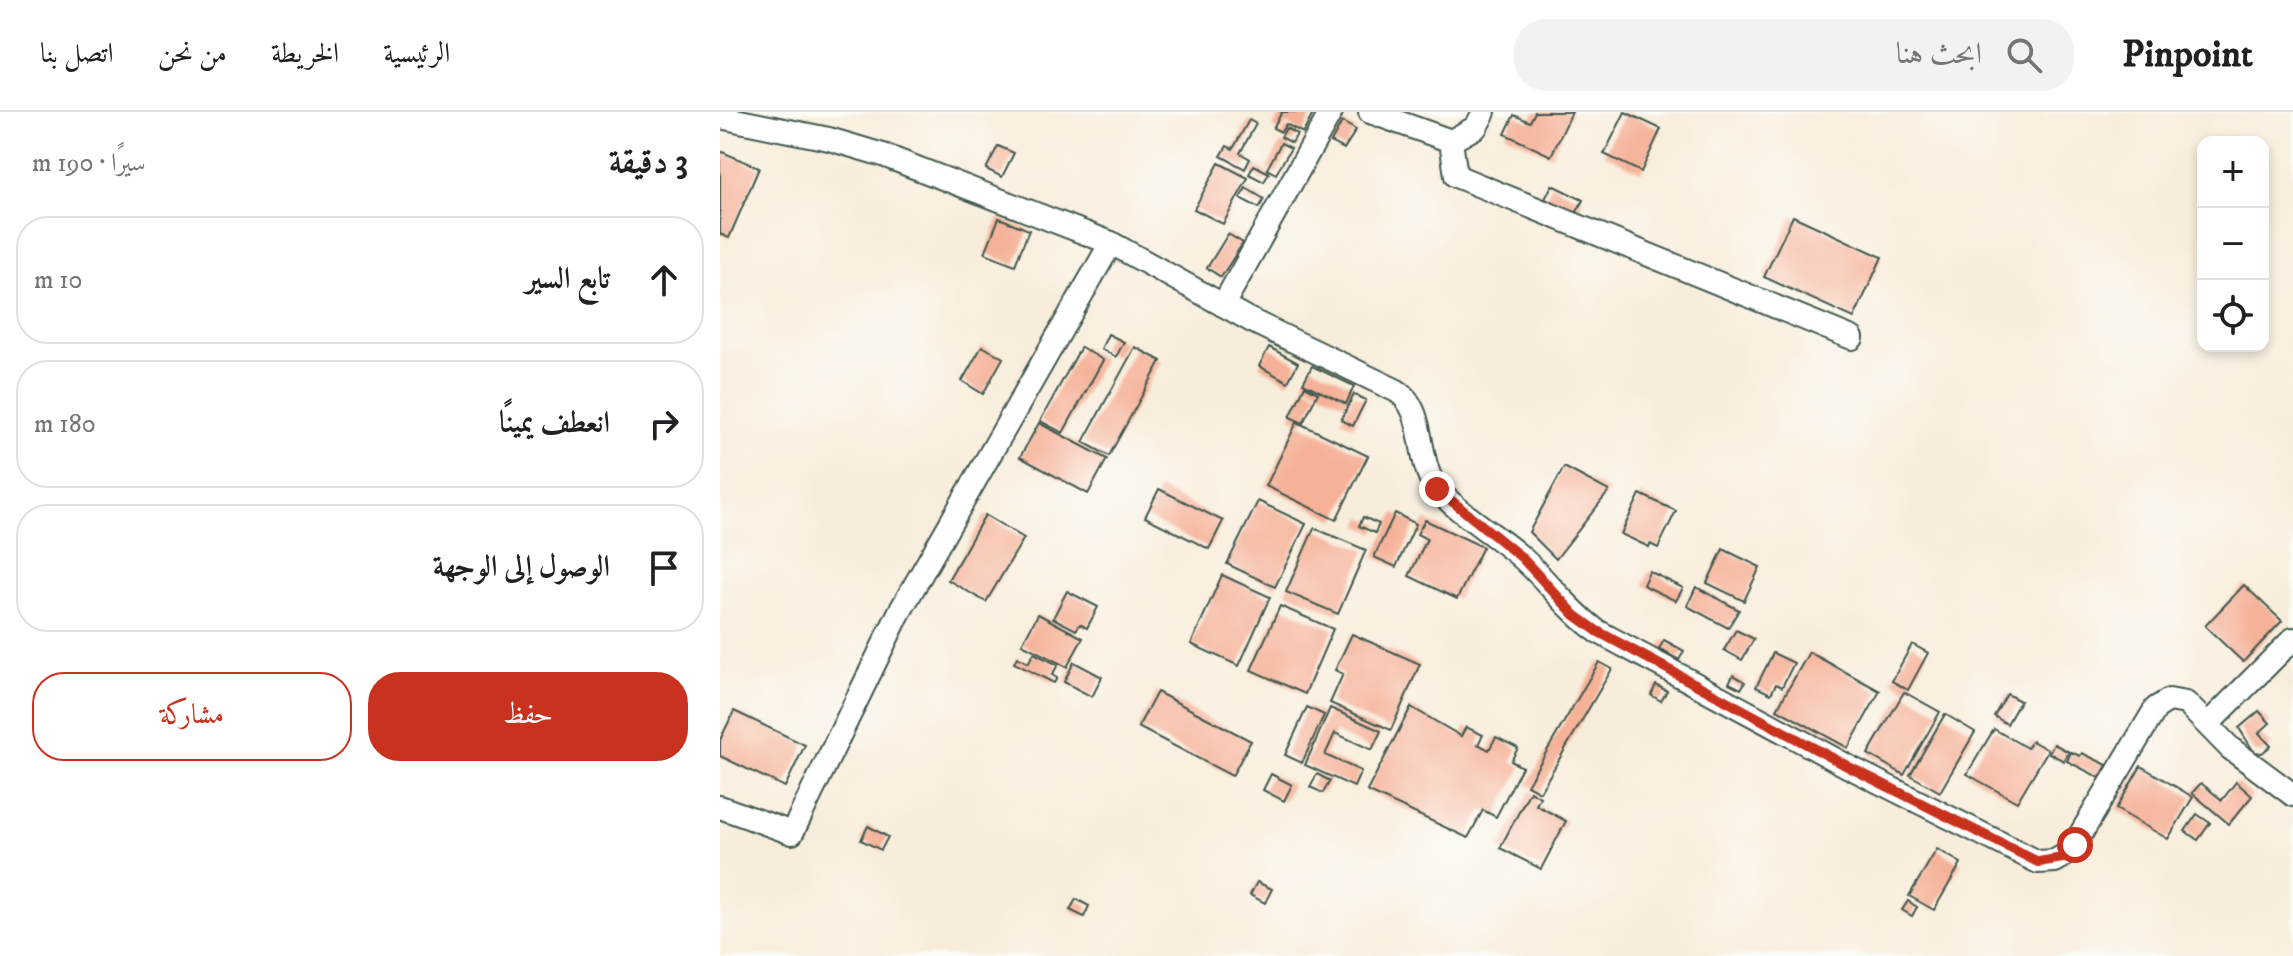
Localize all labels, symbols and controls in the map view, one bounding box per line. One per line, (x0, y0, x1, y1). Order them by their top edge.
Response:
search box (1514, 19, 2074, 91)
text: Pinpoint (2122, 31, 2253, 79)
icon: search (2002, 33, 2046, 77)
text: اتصل بنا (40, 36, 114, 71)
text: من نحن (158, 36, 227, 71)
text: الخريطة (271, 36, 339, 71)
text: الرئيسية (383, 36, 450, 71)
text: ابحث هنا (1896, 36, 1982, 73)
map controls (2197, 136, 2269, 352)
button: + (2197, 136, 2269, 208)
text: 3 دقيقة (609, 141, 688, 183)
text: سيرًا · 190 m (32, 147, 146, 180)
button: − (2197, 208, 2269, 280)
icon: ahead (642, 258, 686, 302)
text: تابع السير (525, 261, 610, 298)
text: 10 m (34, 264, 83, 297)
button: locate (2197, 280, 2269, 352)
icon: right (642, 402, 686, 446)
text: انعطف يمينًا (499, 405, 610, 442)
text: 180 m (34, 408, 96, 441)
route end (1419, 471, 1455, 507)
icon: arrive (642, 546, 686, 590)
text: الوصول إلى الوجهة (433, 549, 610, 586)
button: مشاركة (32, 672, 352, 761)
button: حفظ (368, 672, 688, 761)
route start (2057, 827, 2093, 863)

